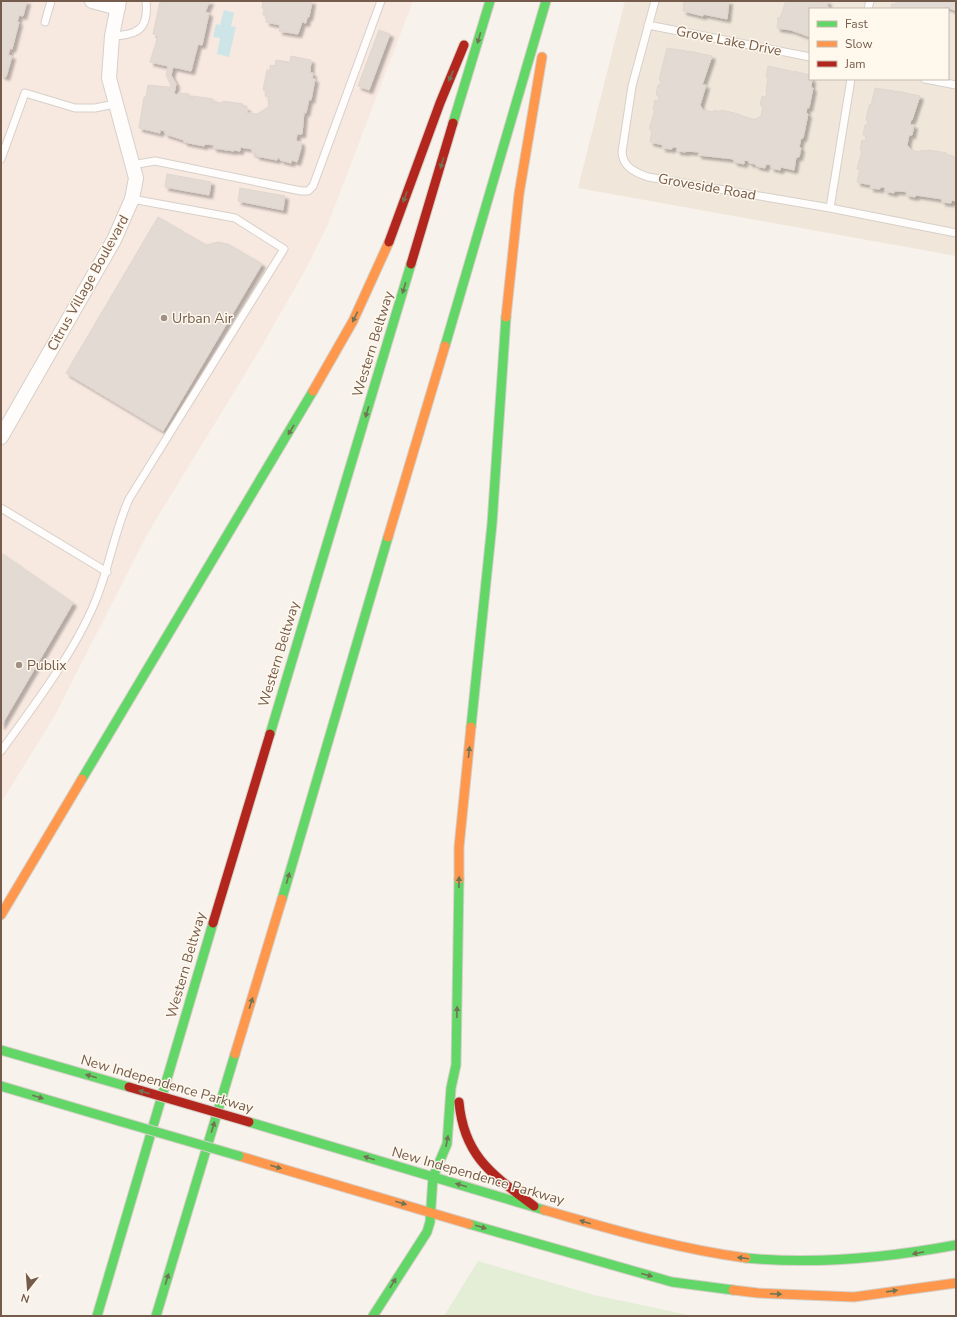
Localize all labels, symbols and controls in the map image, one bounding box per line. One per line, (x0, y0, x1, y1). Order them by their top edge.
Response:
legend (809, 8, 949, 80)
text: Fast (845, 16, 868, 32)
street label: Grove Lake Drive (675, 21, 783, 61)
one-way arrow (476, 33, 482, 45)
text: Slow (845, 36, 873, 52)
text: Jam (844, 56, 866, 72)
one-way arrow (448, 70, 454, 81)
one-way arrow (439, 157, 445, 169)
street label: Groveside Road (657, 169, 757, 205)
one-way arrow (402, 192, 408, 204)
street label: Citrus Village Boulevard (43, 212, 133, 354)
one-way arrow (401, 282, 407, 294)
street label: Western Beltway (348, 288, 398, 399)
place label: Urban Air (172, 309, 233, 328)
one-way arrow (352, 311, 358, 323)
marker: Urban Air (159, 313, 169, 323)
one-way arrow (364, 406, 370, 418)
one-way arrow (287, 424, 294, 436)
street label: Western Beltway (254, 598, 304, 709)
place label: Publix (27, 656, 67, 675)
marker: Publix (14, 660, 24, 670)
one-way arrow (466, 746, 472, 759)
one-way arrow (285, 872, 291, 884)
one-way arrow (456, 875, 462, 888)
street label: Western Beltway (162, 909, 210, 1020)
one-way arrow (248, 997, 254, 1009)
one-way arrow (454, 1005, 460, 1018)
street label: New Independence Parkway (79, 1050, 256, 1118)
one-way arrow (85, 1073, 97, 1079)
one-way arrow (138, 1089, 150, 1095)
one-way arrow (33, 1094, 45, 1100)
one-way arrow (210, 1121, 216, 1133)
one-way arrow (444, 1135, 450, 1147)
street label: New Independence Parkway (390, 1142, 567, 1210)
one-way arrow (363, 1155, 375, 1161)
one-way arrow (271, 1164, 283, 1170)
one-way arrow (454, 1182, 466, 1188)
one-way arrow (395, 1200, 407, 1206)
one-way arrow (579, 1219, 591, 1225)
one-way arrow (476, 1224, 488, 1230)
one-way arrow (912, 1250, 924, 1256)
one-way arrow (737, 1255, 749, 1261)
north arrow (8, 1269, 48, 1309)
one-way arrow (164, 1272, 170, 1284)
one-way arrow (641, 1272, 653, 1278)
one-way arrow (390, 1277, 397, 1289)
one-way arrow (886, 1288, 899, 1294)
text: N (19, 1290, 31, 1306)
one-way arrow (770, 1291, 783, 1297)

